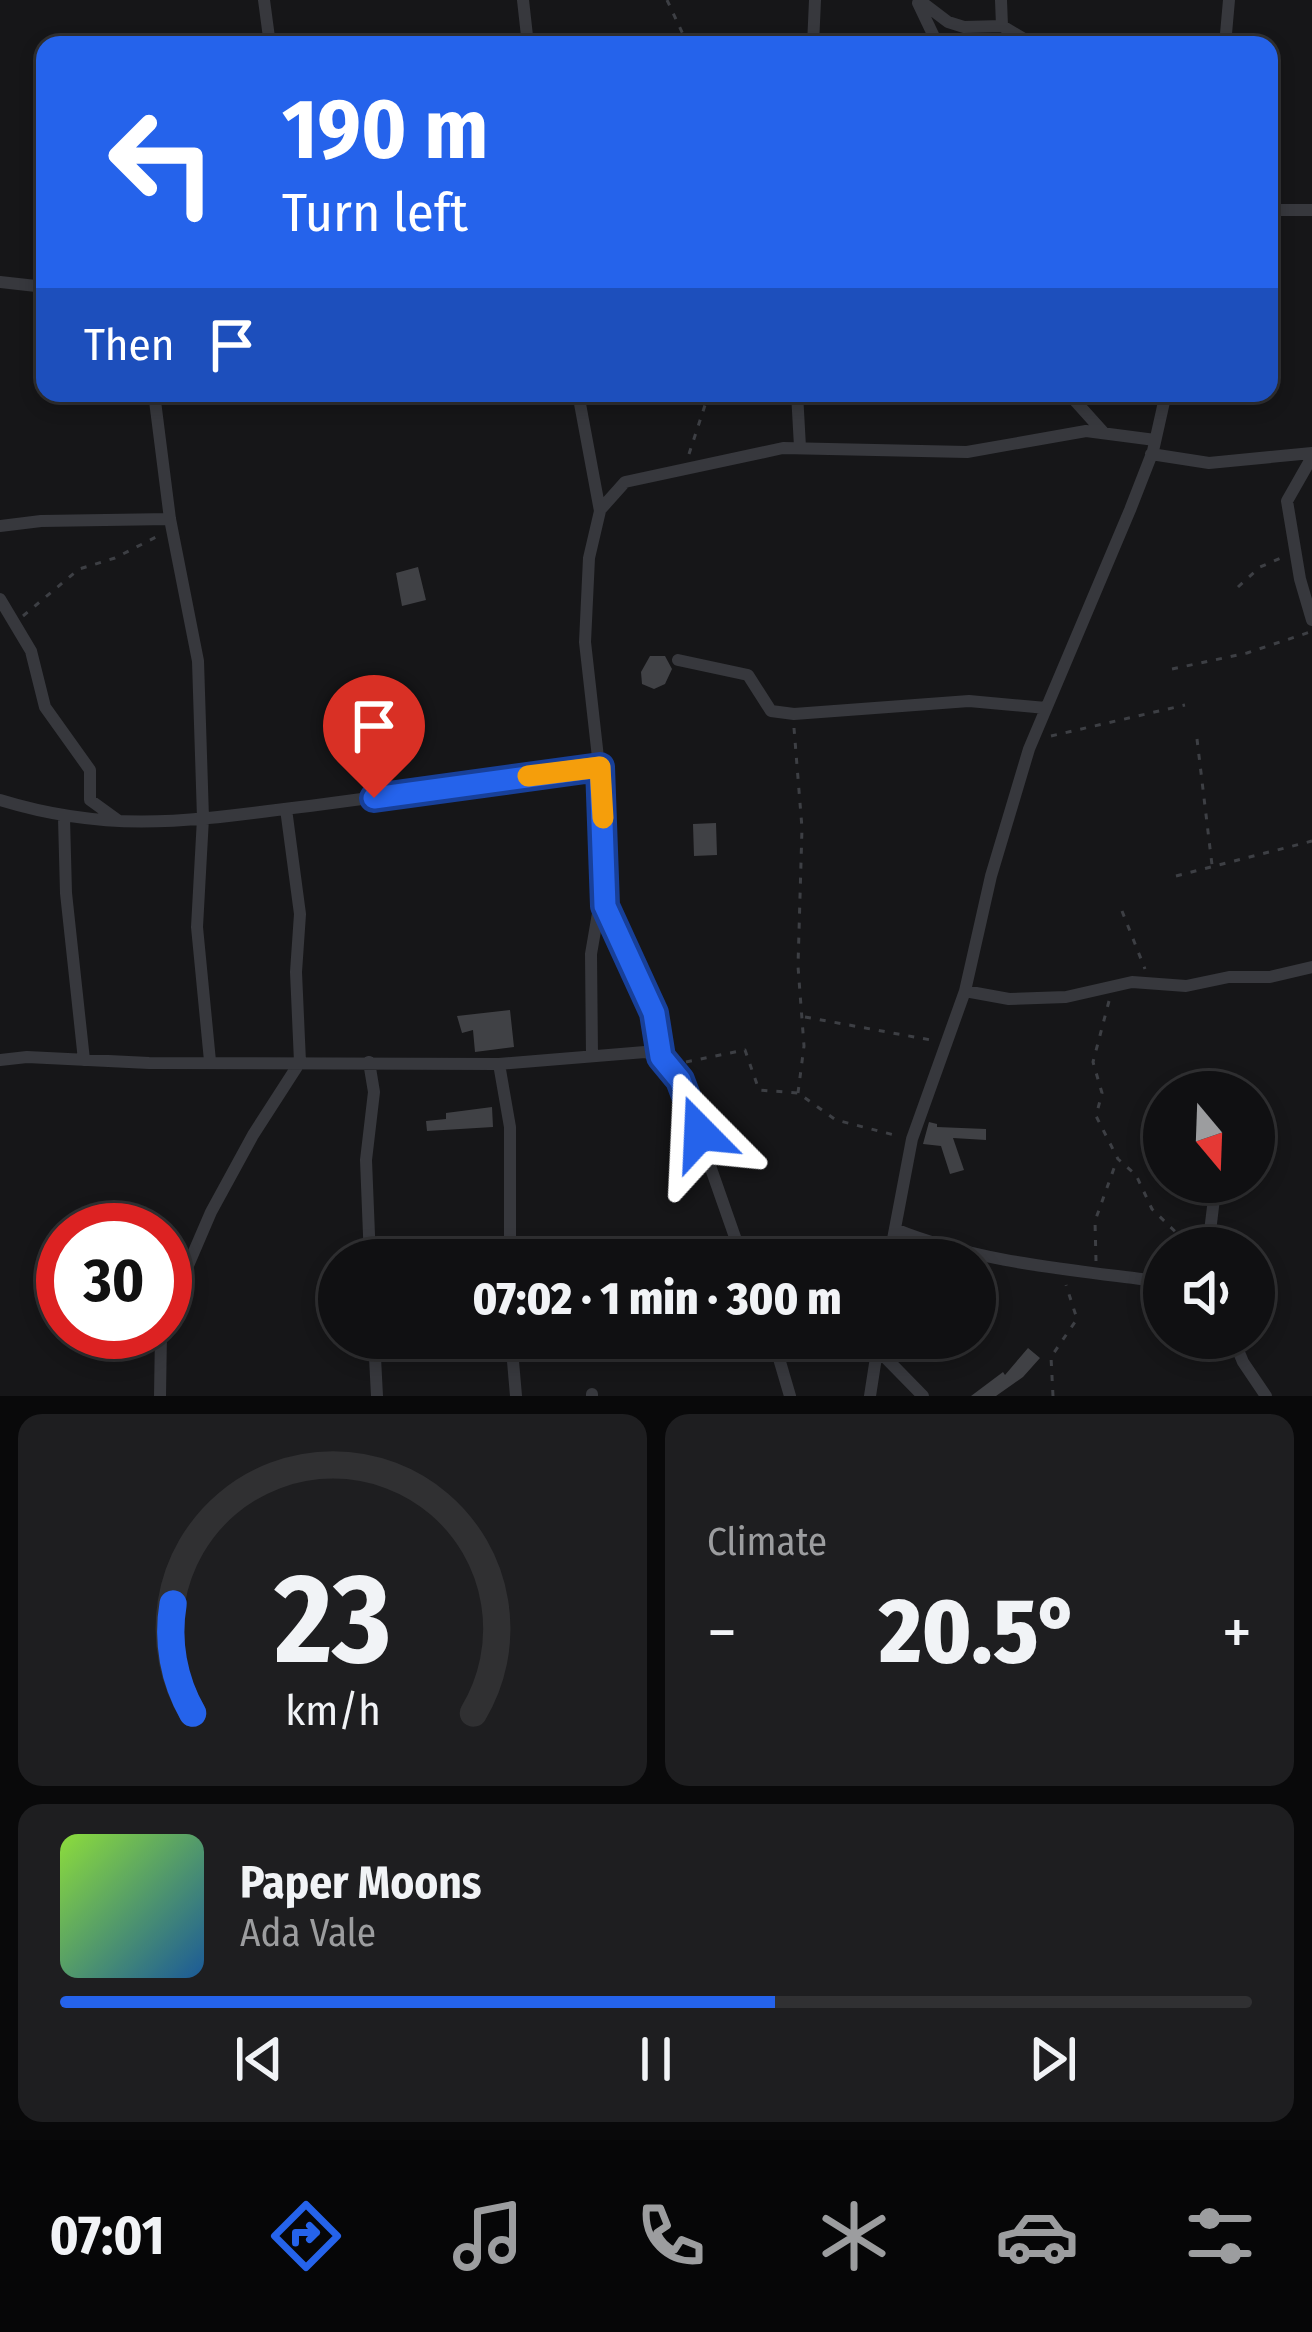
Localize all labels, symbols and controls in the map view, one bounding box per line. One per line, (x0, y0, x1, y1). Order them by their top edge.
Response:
text: 190 m (282, 79, 488, 180)
icon: left (84, 84, 240, 240)
text: Turn left (282, 181, 468, 245)
icon: arrive (199, 312, 265, 378)
text: Then (84, 318, 175, 372)
pin (323, 675, 425, 798)
icon: arrive (341, 693, 407, 759)
position arrow (637, 1070, 763, 1196)
north arrow (1143, 1071, 1275, 1203)
map controls (1143, 1071, 1275, 1359)
speed limit sign: 30 (36, 1203, 192, 1359)
button: sound (1143, 1227, 1275, 1359)
text: 07:02 · 1 min · 300 m (472, 1272, 842, 1326)
text: Climate (707, 1519, 827, 1565)
text: 23 (273, 1545, 391, 1695)
text: 20.5° (879, 1578, 1079, 1686)
text: − (707, 1593, 737, 1672)
text: + (1222, 1593, 1252, 1672)
text: km/h (285, 1685, 380, 1736)
text: Paper Moons (240, 1856, 482, 1910)
text: Ada Vale (240, 1910, 376, 1956)
icon: previous (226, 2026, 292, 2092)
icon: pause (623, 2026, 689, 2092)
icon: next (1020, 2026, 1086, 2092)
icon: directions (264, 2194, 348, 2278)
icon: music (446, 2194, 530, 2278)
icon: phone (629, 2194, 713, 2278)
icon: climate (812, 2194, 896, 2278)
icon: car (995, 2194, 1079, 2278)
icon: filters (1178, 2194, 1262, 2278)
text: 07:01 (49, 2204, 165, 2268)

